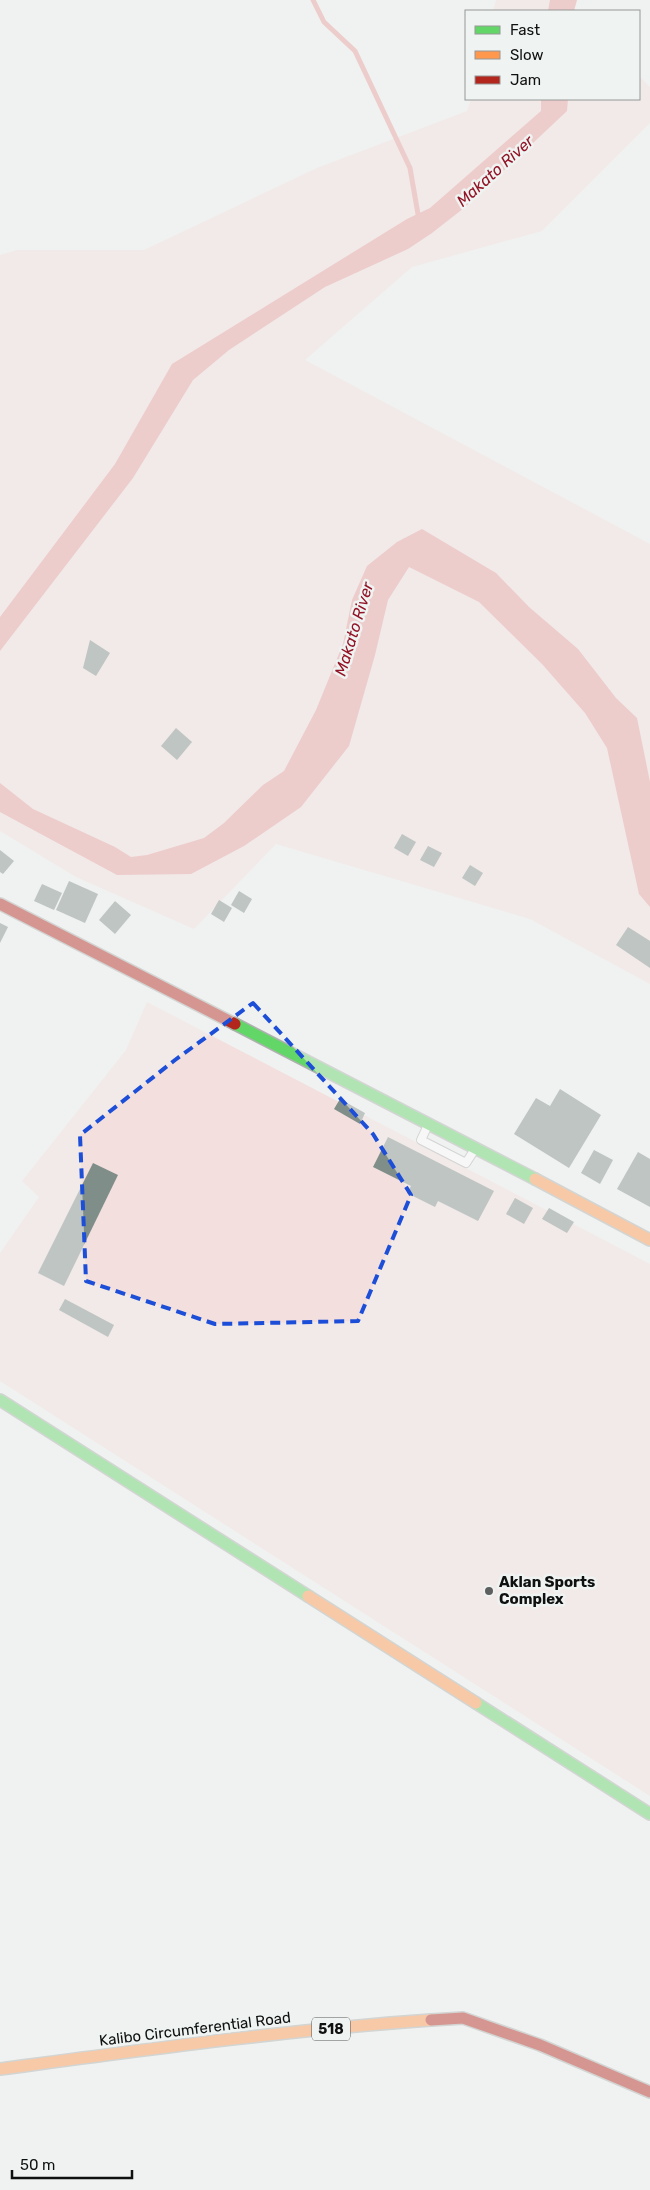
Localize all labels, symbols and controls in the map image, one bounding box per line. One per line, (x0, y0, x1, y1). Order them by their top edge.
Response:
legend (465, 10, 640, 100)
text: Fast (510, 21, 540, 39)
text: Slow (510, 46, 543, 64)
text: Jam (510, 71, 541, 89)
water label: Makato River (453, 131, 538, 211)
water label: Makato River (331, 579, 378, 678)
place label: Aklan Sports Complex (499, 1573, 595, 1608)
marker: Aklan Sports Complex (483, 1585, 495, 1597)
street label: Kalibo Circumferential Road (98, 2008, 292, 2050)
road number: 518 (312, 2018, 350, 2040)
scale bar (12, 2148, 132, 2180)
text: 50 m (20, 2156, 55, 2174)

